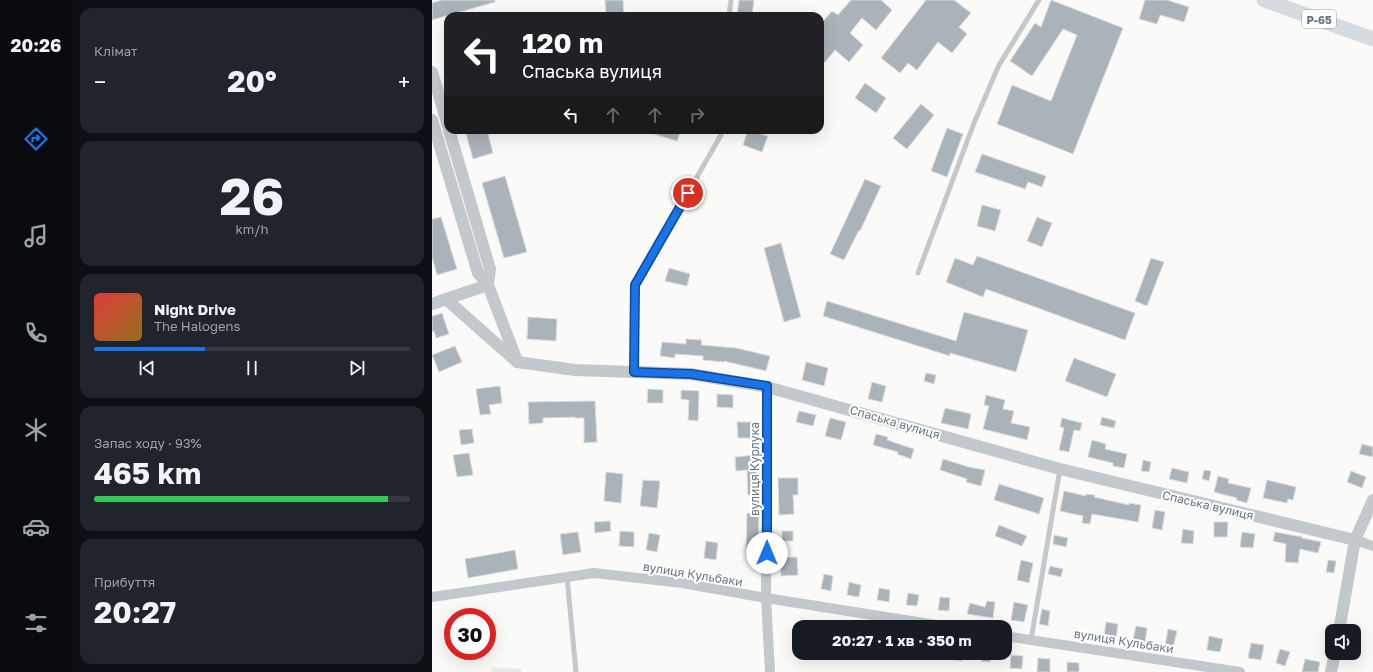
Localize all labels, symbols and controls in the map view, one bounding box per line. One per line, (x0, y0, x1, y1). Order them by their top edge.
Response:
road number: Р-65 (1302, 10, 1336, 28)
text: 120 m (522, 26, 603, 59)
icon: left (456, 28, 508, 80)
text: 20:26 (11, 34, 61, 56)
text: Клімат (94, 43, 137, 59)
text: Спаська вулиця (522, 60, 662, 82)
text: 20° (227, 63, 277, 99)
text: − (94, 68, 106, 95)
text: + (398, 68, 410, 95)
icon: left (560, 104, 582, 126)
icon: ahead (602, 104, 624, 126)
icon: ahead (644, 104, 666, 126)
icon: right (686, 104, 708, 126)
icon: directions (22, 125, 50, 153)
text: 26 (220, 164, 284, 226)
pin (671, 176, 705, 210)
icon: arrive (677, 182, 699, 204)
text: km/h (235, 221, 269, 237)
icon: music (22, 222, 50, 250)
text: Night Drive (154, 300, 236, 318)
text: The Halogens (154, 318, 240, 334)
icon: phone (22, 319, 50, 347)
icon: previous (136, 357, 158, 379)
icon: pause (241, 357, 263, 379)
icon: next (346, 357, 368, 379)
street label: Спаська вулиця (848, 402, 942, 442)
icon: climate (22, 416, 50, 444)
street label: вулиця Курлука (747, 422, 762, 516)
text: Запас ходу · 93% (94, 435, 202, 451)
text: 465 km (94, 455, 201, 491)
street label: Спаська вулиця (1161, 487, 1255, 523)
icon: car (22, 513, 50, 541)
position arrow (746, 532, 788, 574)
street label: вулиця Кульбаки (642, 559, 744, 589)
text: Прибуття (94, 574, 155, 590)
text: 20:27 (94, 594, 176, 630)
speed limit sign: 30 (444, 608, 496, 660)
icon: filters (22, 609, 50, 637)
map controls (1325, 624, 1361, 660)
button: sound (1325, 624, 1361, 660)
street label: вулиця Кульбаки (1073, 626, 1175, 656)
text: 20:27 · 1 хв · 350 m (832, 631, 972, 649)

